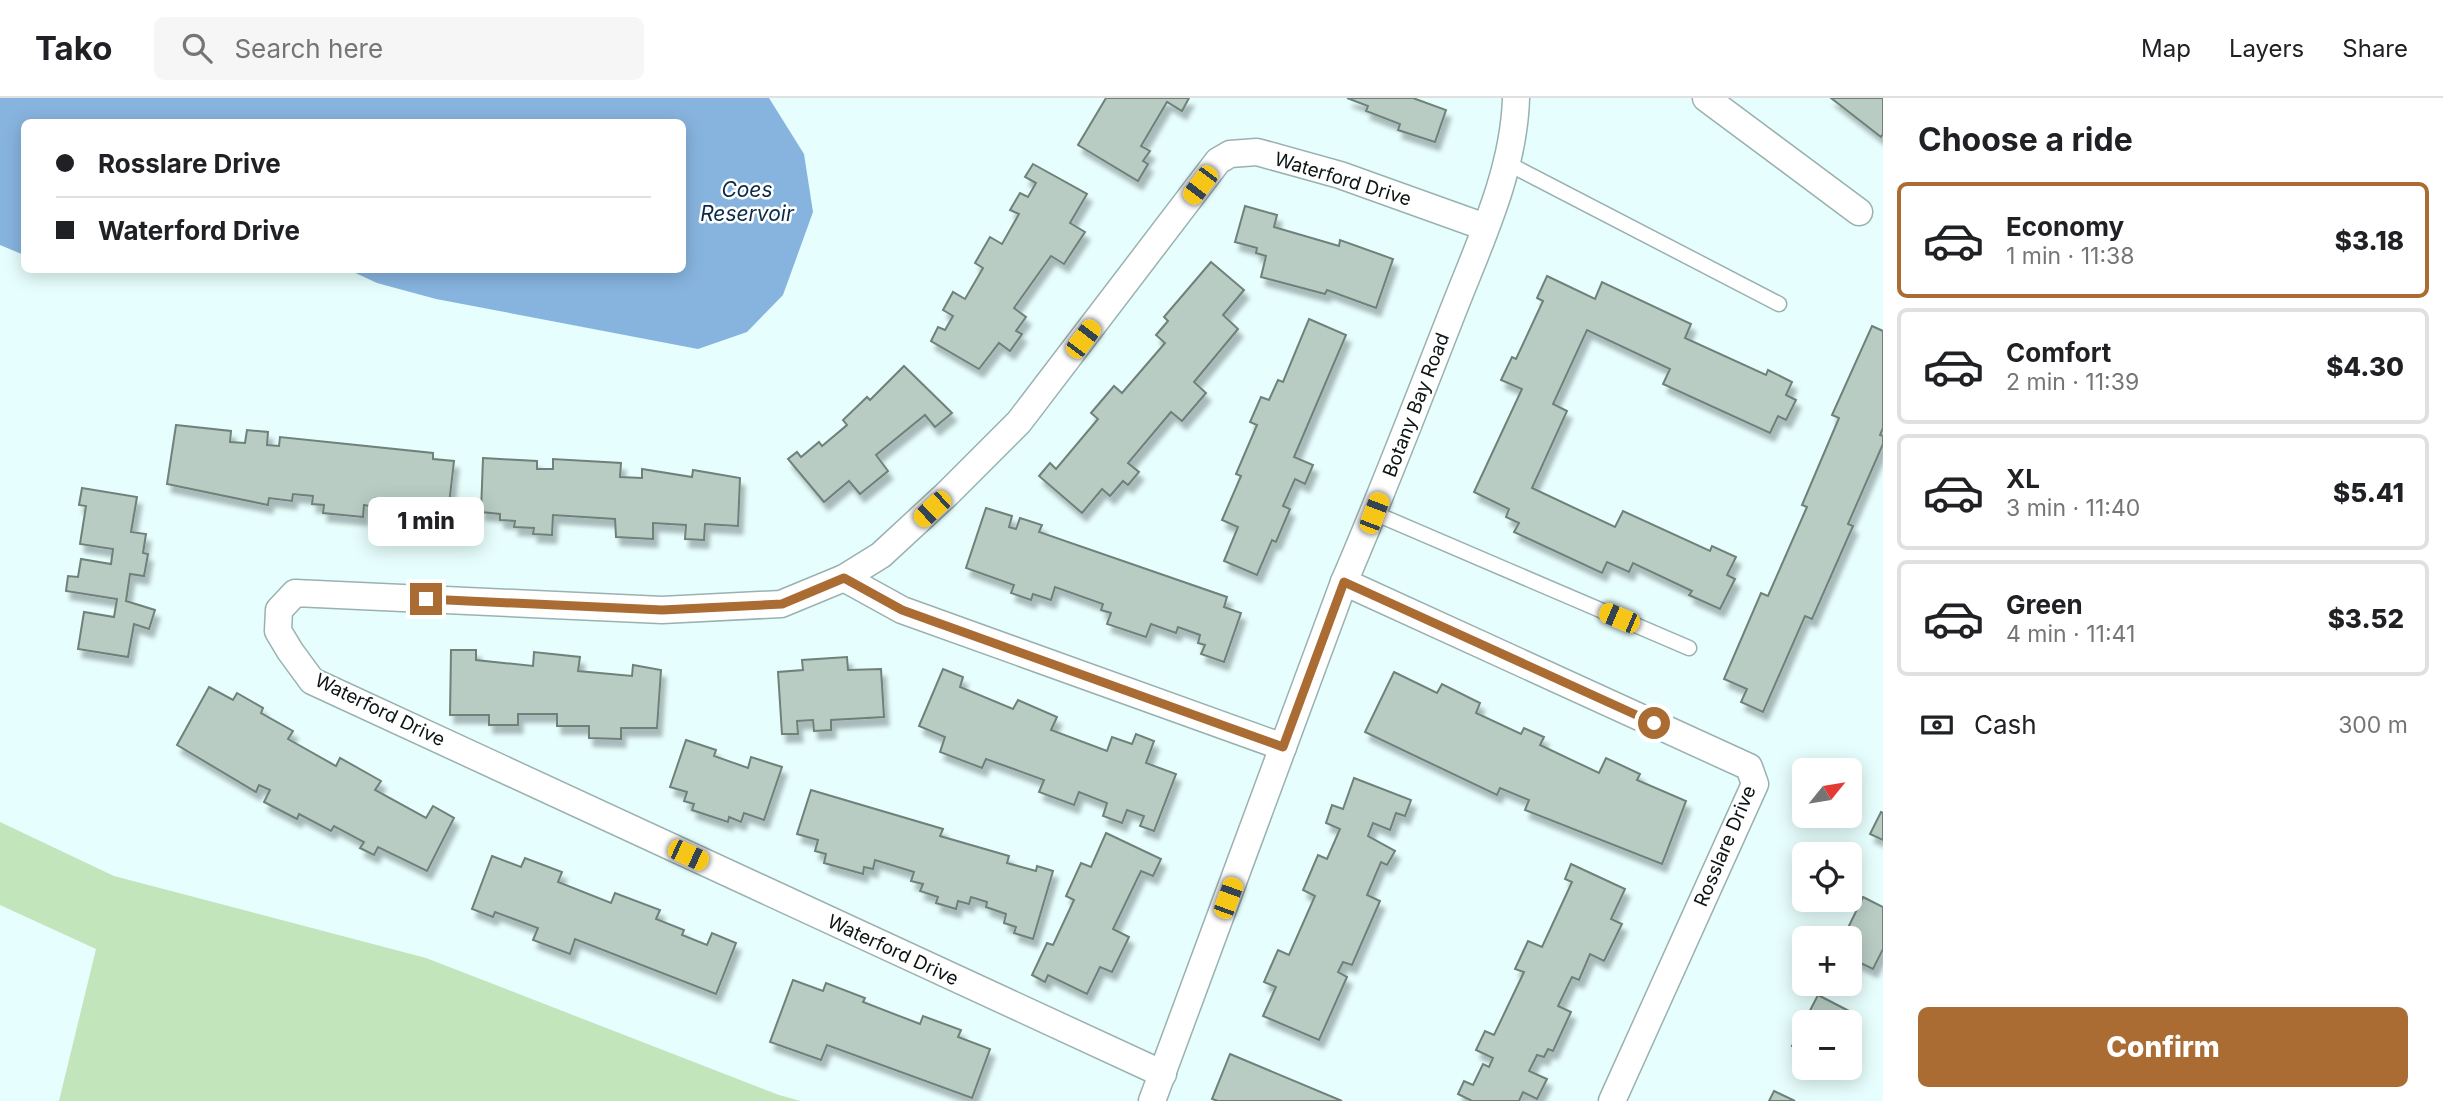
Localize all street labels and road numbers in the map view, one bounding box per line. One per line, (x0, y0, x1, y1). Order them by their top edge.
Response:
street label: Waterford Drive (1272, 147, 1414, 211)
street label: Botany Bay Road (1378, 330, 1454, 480)
street label: Waterford Drive (311, 669, 449, 751)
street label: Rosslare Drive (1689, 782, 1761, 910)
street label: Waterford Drive (824, 910, 962, 990)

